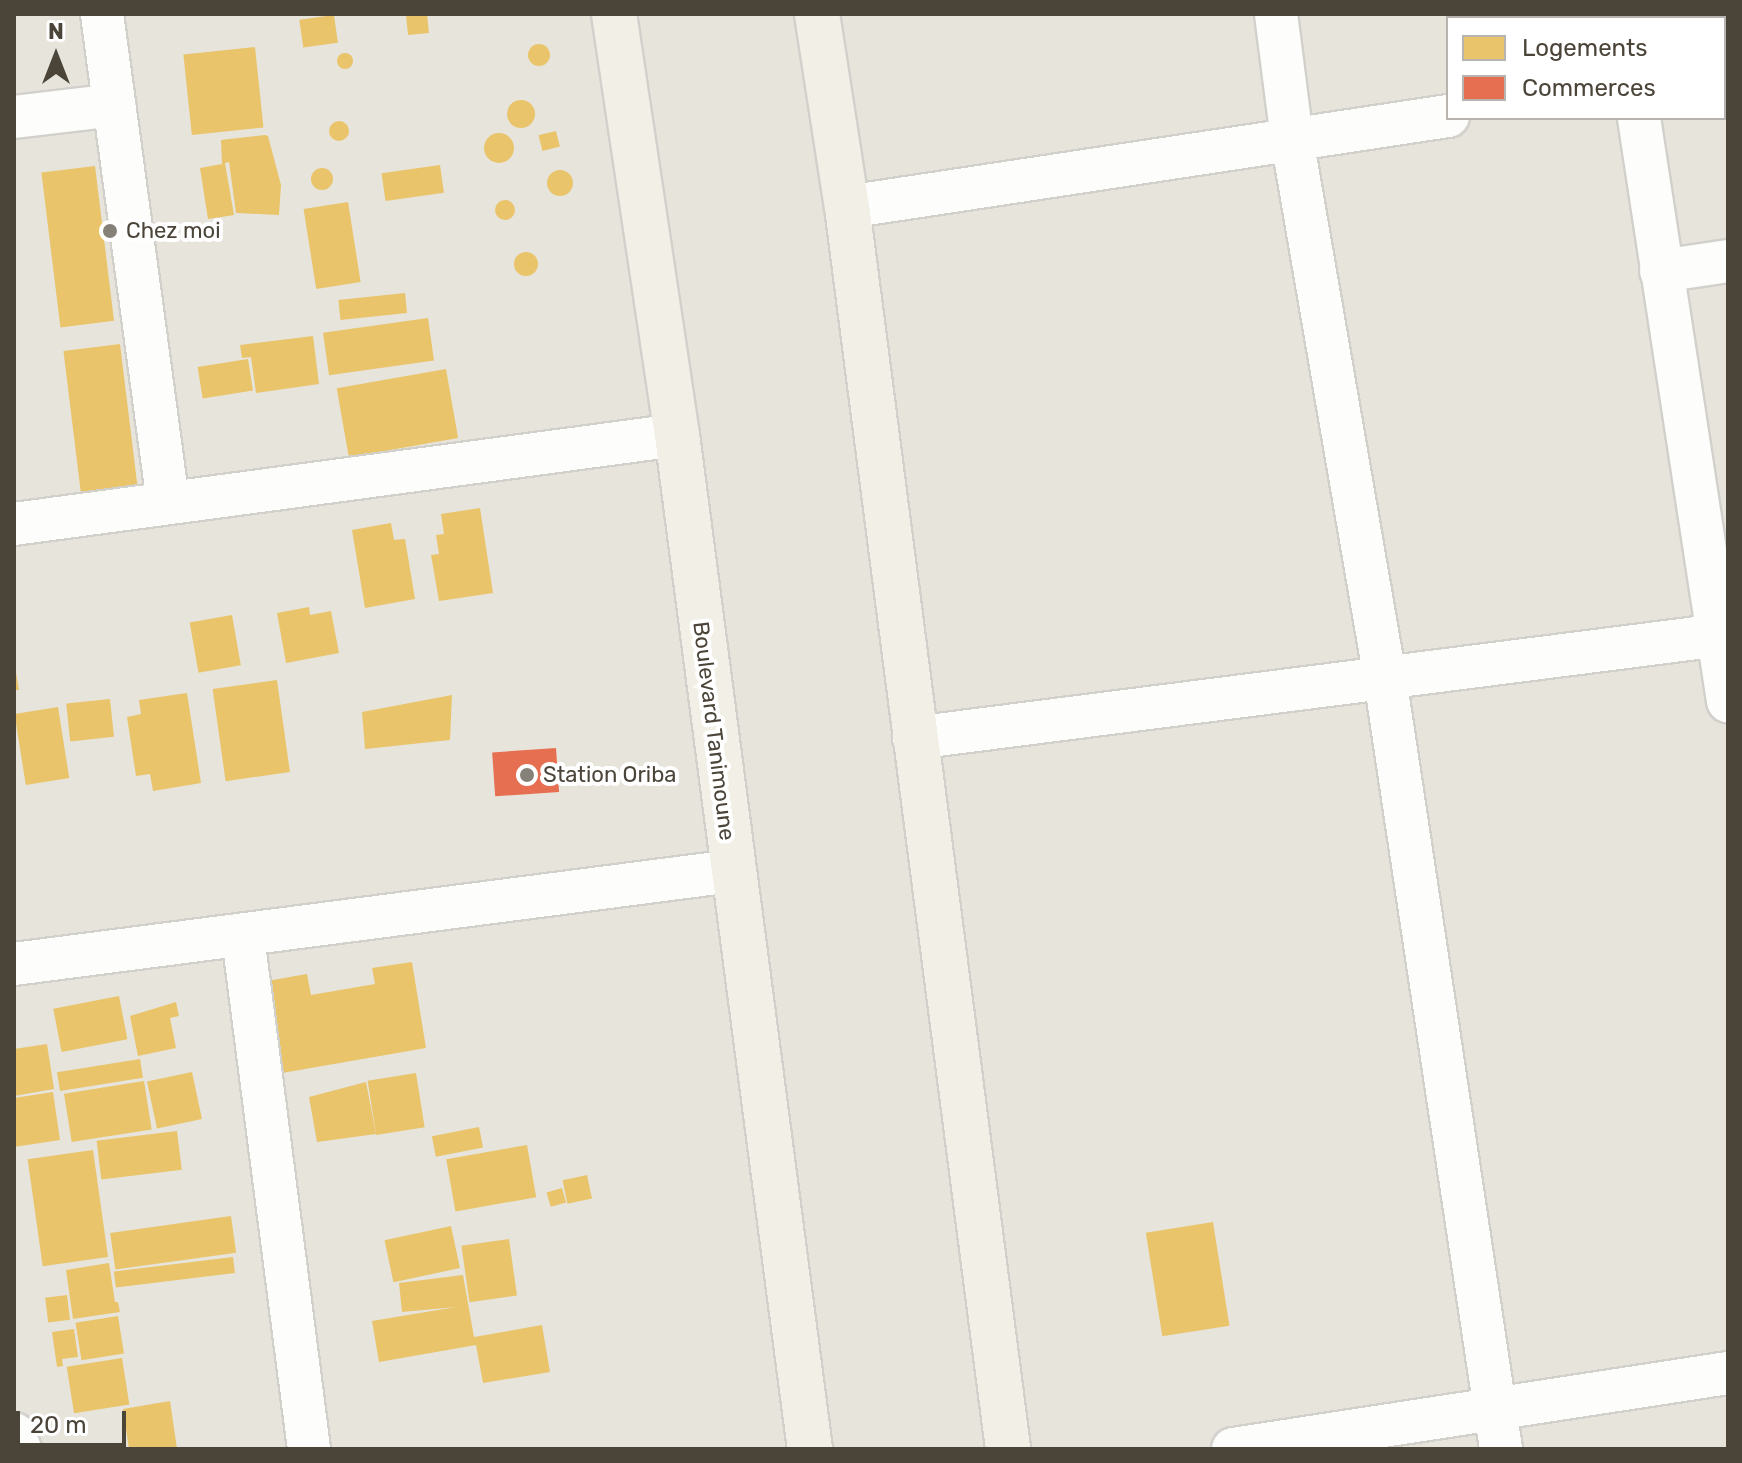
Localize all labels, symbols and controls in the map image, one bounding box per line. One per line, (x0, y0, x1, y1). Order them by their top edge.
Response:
north arrow (16, 16, 96, 96)
legend (1446, 16, 1726, 120)
text: N (48, 18, 64, 45)
text: Logements (1522, 34, 1648, 62)
text: Commerces (1522, 74, 1656, 102)
place label: Chez moi (126, 218, 220, 244)
marker: Chez moi (101, 222, 119, 240)
street label: Boulevard Tanimoune (687, 620, 741, 842)
place label: Station Oriba (543, 762, 676, 788)
marker: Station Oriba (518, 766, 536, 784)
scale bar (20, 1395, 130, 1445)
text: 20 m (30, 1411, 87, 1439)

